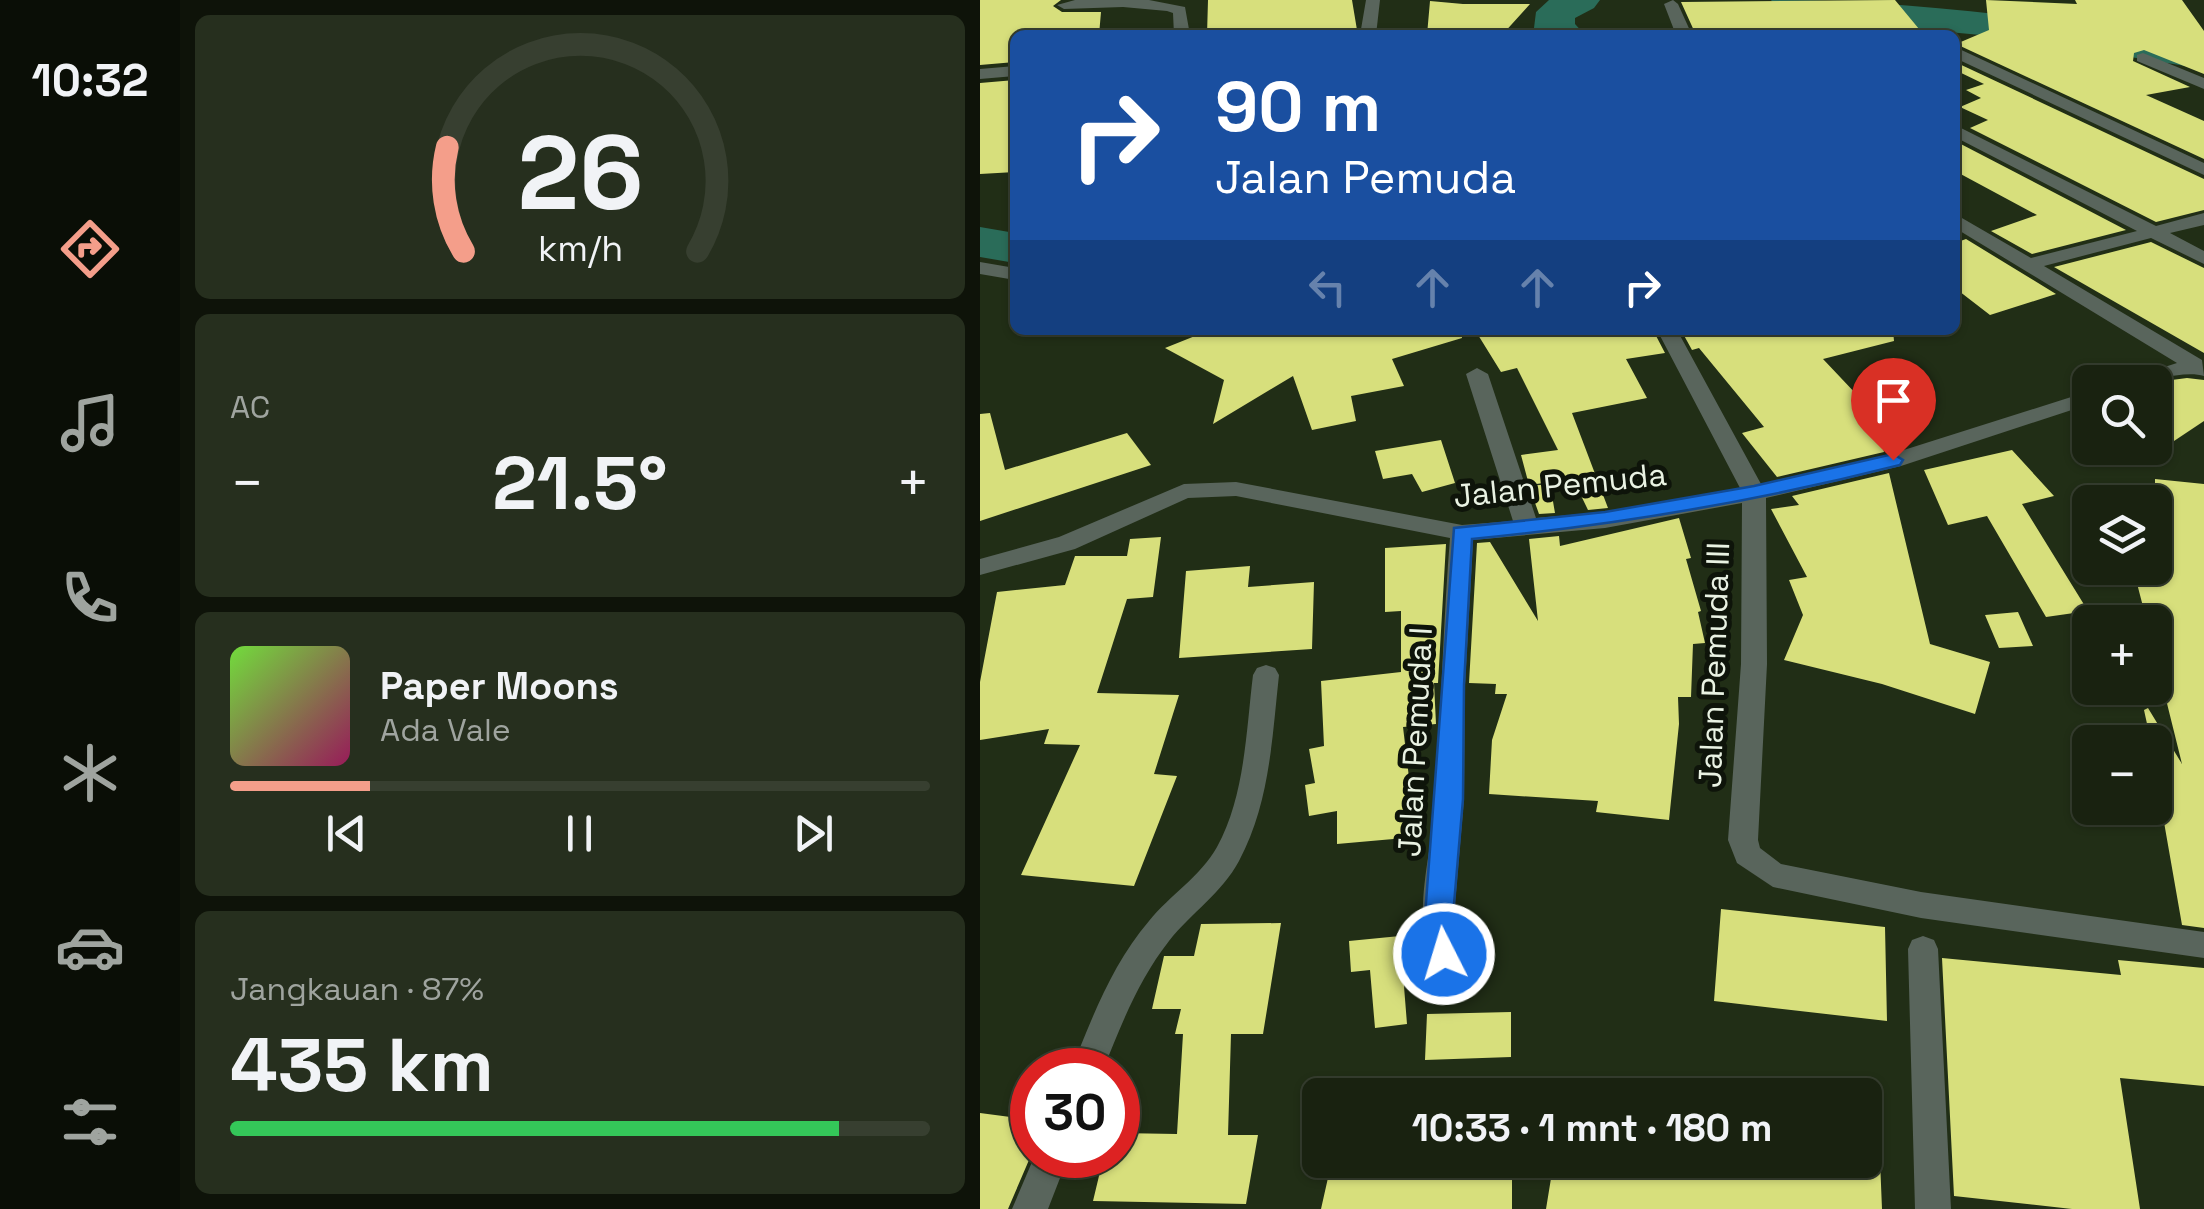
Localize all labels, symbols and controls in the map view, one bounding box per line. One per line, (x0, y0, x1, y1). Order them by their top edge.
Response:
text: 10:32 (31, 52, 149, 109)
text: 90 m (1215, 62, 1381, 151)
icon: right (1050, 70, 1180, 200)
text: 26 (517, 107, 643, 239)
text: Jalan Pemuda (1215, 149, 1516, 206)
icon: directions (55, 214, 125, 284)
text: km/h (537, 226, 623, 271)
icon: left (1300, 260, 1355, 315)
icon: ahead (1405, 260, 1460, 315)
icon: ahead (1510, 260, 1565, 315)
icon: right (1615, 260, 1670, 315)
pin (1851, 358, 1936, 461)
map controls (2072, 365, 2172, 825)
button: search (2072, 365, 2172, 465)
icon: arrive (1866, 373, 1921, 428)
text: AC (230, 387, 270, 427)
icon: music (55, 388, 125, 458)
text: 21.5° (492, 435, 668, 531)
text: − (230, 448, 264, 518)
text: + (896, 448, 930, 518)
street label: Jalan Pemuda (1451, 454, 1669, 516)
button: layers (2072, 485, 2172, 585)
street label: Jalan Pemuda III (1690, 541, 1738, 789)
icon: phone (55, 563, 125, 633)
button: + (2072, 605, 2172, 705)
street label: Jalan Pemuda I (1389, 626, 1441, 858)
text: Paper Moons (380, 662, 619, 710)
text: Ada Vale (380, 710, 511, 750)
button: − (2072, 725, 2172, 825)
icon: climate (55, 738, 125, 808)
icon: previous (319, 806, 374, 861)
icon: pause (552, 806, 607, 861)
icon: next (786, 806, 841, 861)
position arrow (1392, 902, 1496, 1006)
icon: car (55, 912, 125, 982)
text: Jangkauan · 87% (230, 969, 484, 1009)
text: 435 km (230, 1017, 494, 1113)
speed limit sign: 30 (1010, 1048, 1140, 1178)
icon: filters (55, 1087, 125, 1157)
text: 10:33 · 1 mnt · 180 m (1412, 1104, 1772, 1152)

